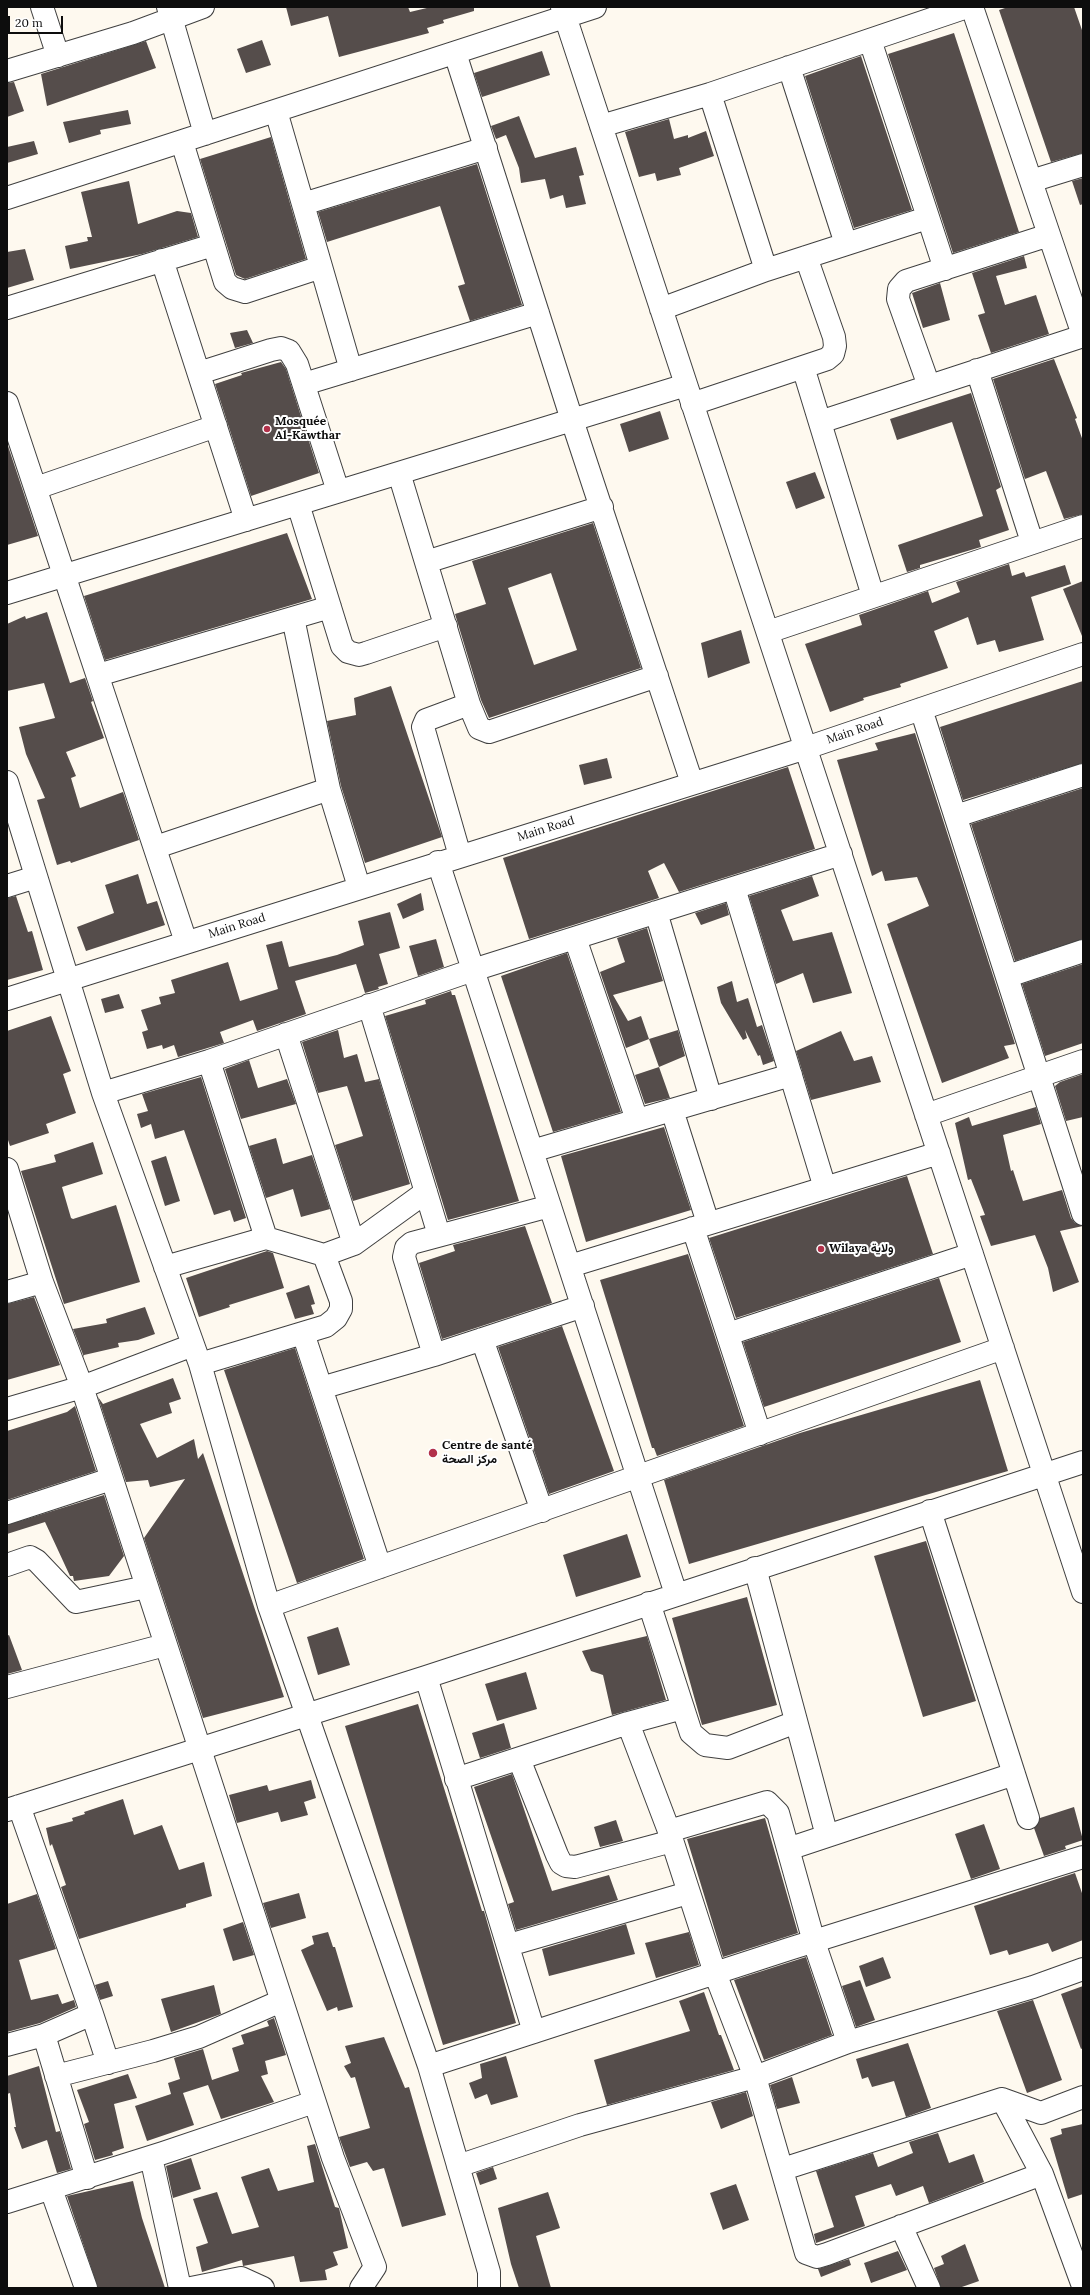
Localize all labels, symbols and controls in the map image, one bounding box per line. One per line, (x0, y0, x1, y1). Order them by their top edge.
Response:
scale bar (10, 8, 65, 34)
text: 20 m (15, 15, 43, 30)
place label: Mosquée Al-Kawthar (275, 415, 341, 443)
marker: Mosquée Al-Kawthar (262, 424, 272, 434)
street label: Main Road (825, 715, 885, 747)
street label: Main Road (516, 814, 576, 844)
street label: Main Road (207, 911, 267, 941)
place label: Wilaya ولاية (829, 1242, 894, 1256)
marker: Wilaya ولاية (816, 1244, 826, 1254)
place label: Centre de santé مركز الصحة (442, 1439, 532, 1467)
marker: Centre de santé مركز الصحة (427, 1447, 439, 1459)

